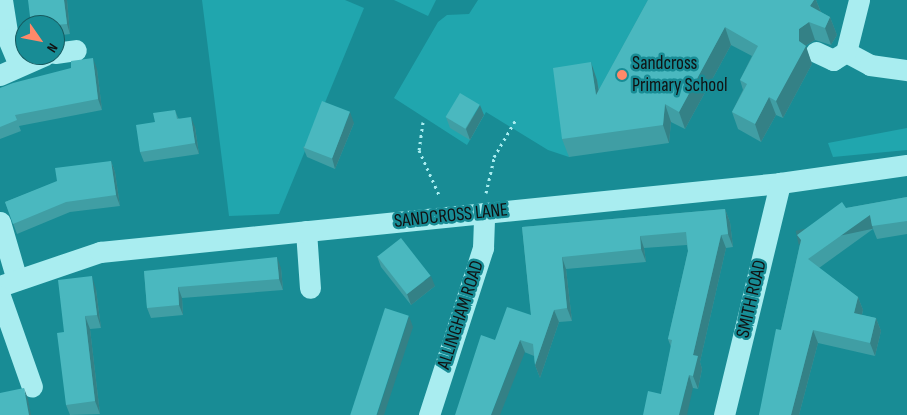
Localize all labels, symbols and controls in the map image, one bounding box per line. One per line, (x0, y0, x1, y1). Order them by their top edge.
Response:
north arrow (15, 15, 65, 65)
text: N (43, 40, 61, 56)
place label: Sandcross Primary School (632, 53, 728, 97)
marker: Sandcross Primary School (616, 69, 628, 81)
street label: SANDCROSS LANE (393, 199, 509, 233)
street label: ALLINGHAM ROAD (433, 258, 489, 372)
street label: SMITH ROAD (732, 258, 772, 340)

